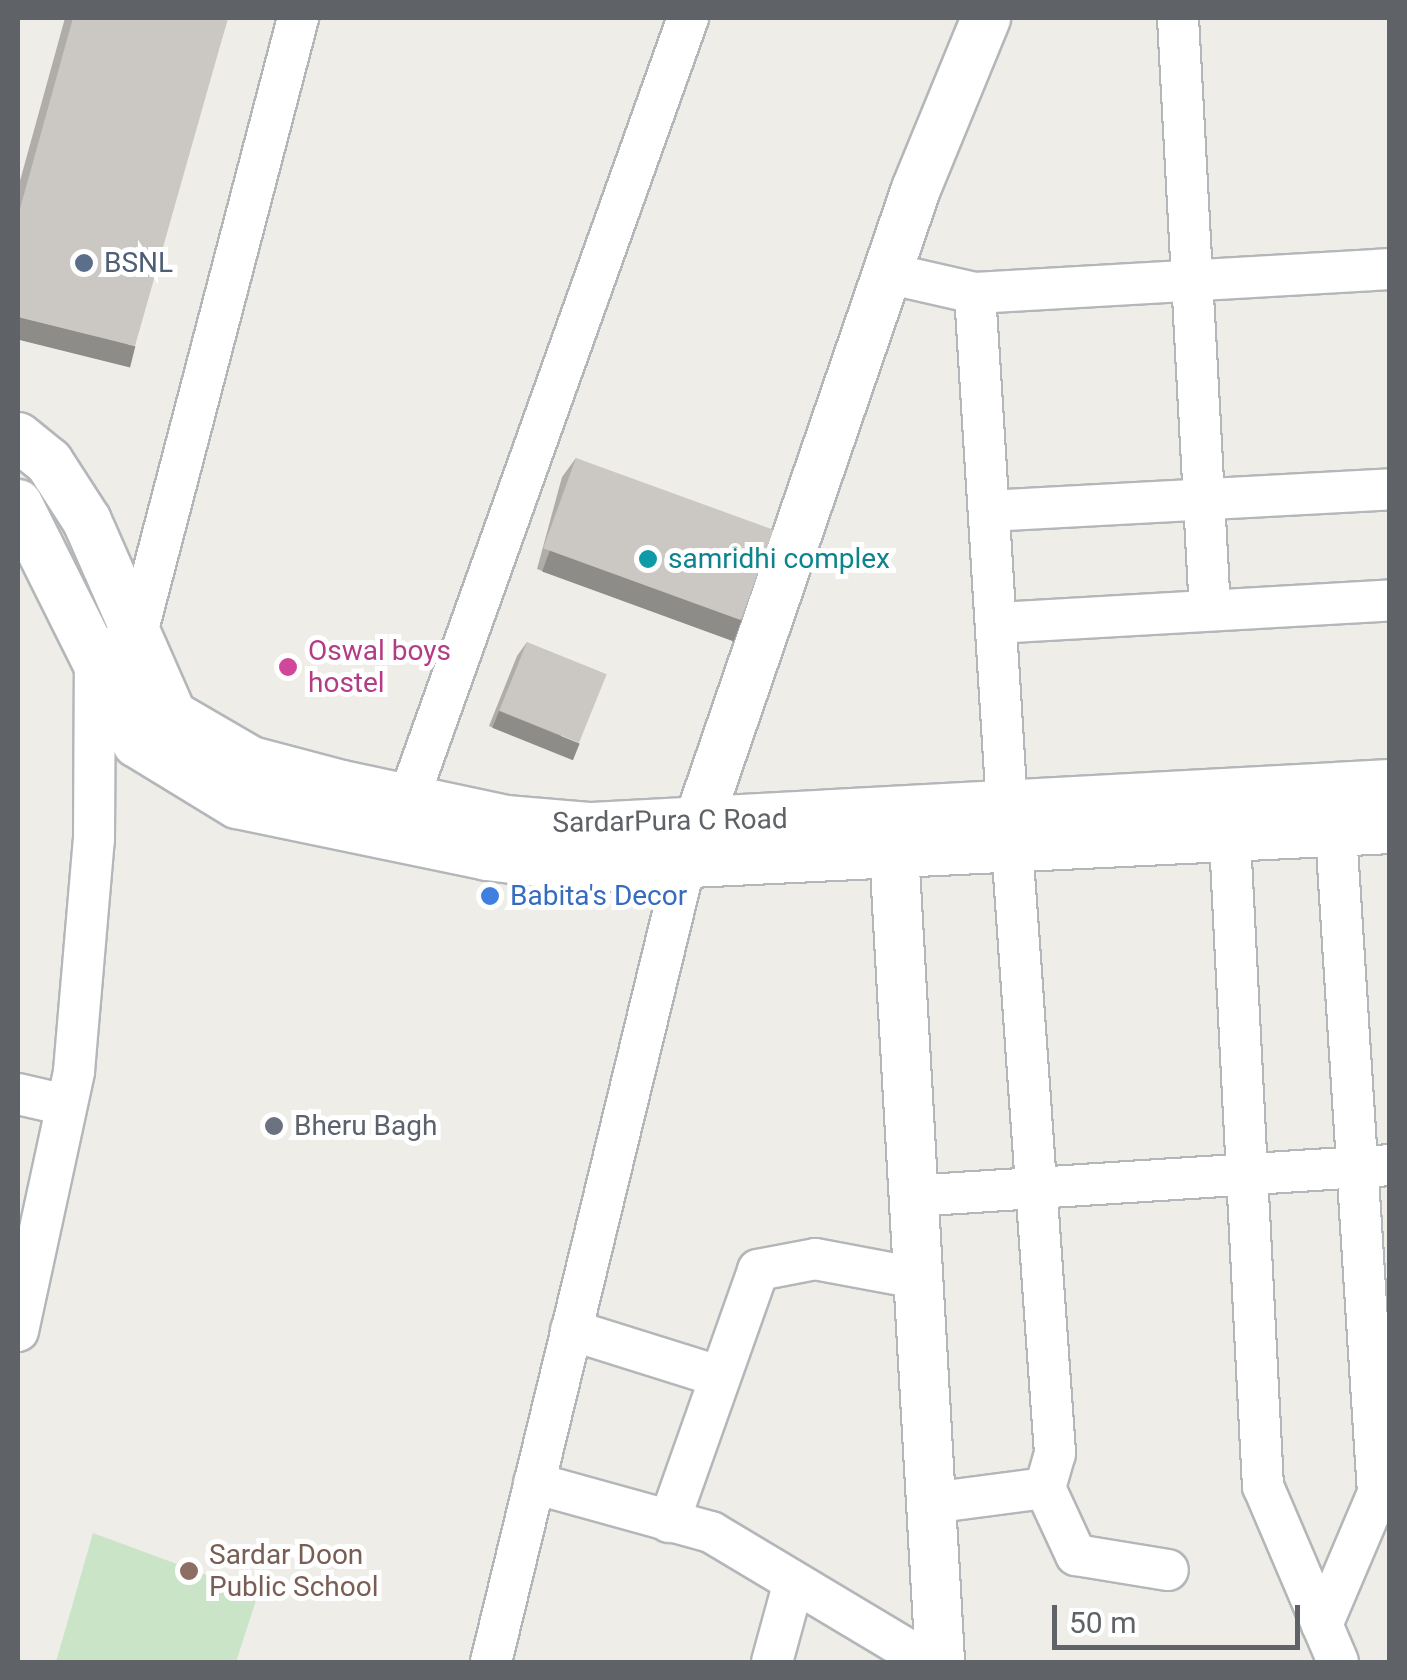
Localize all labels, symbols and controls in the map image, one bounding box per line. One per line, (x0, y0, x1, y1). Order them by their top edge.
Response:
place label: BSNL (104, 246, 173, 280)
marker: BSNL (73, 252, 95, 274)
place label: samridhi complex (668, 542, 890, 576)
marker: samridhi complex (637, 548, 659, 570)
place label: Oswal boys hostel (308, 634, 451, 700)
marker: Oswal boys hostel (277, 656, 299, 678)
street label: SardarPura C Road (552, 802, 788, 840)
place label: Babita's Decor (510, 879, 687, 913)
marker: Babita's Decor (479, 885, 501, 907)
place label: Bheru Bagh (294, 1109, 437, 1143)
marker: Bheru Bagh (263, 1115, 285, 1137)
place label: Sardar Doon Public School (209, 1538, 378, 1604)
marker: Sardar Doon Public School (178, 1560, 200, 1582)
scale bar (1057, 1585, 1304, 1647)
text: 50 m (1069, 1605, 1136, 1640)

